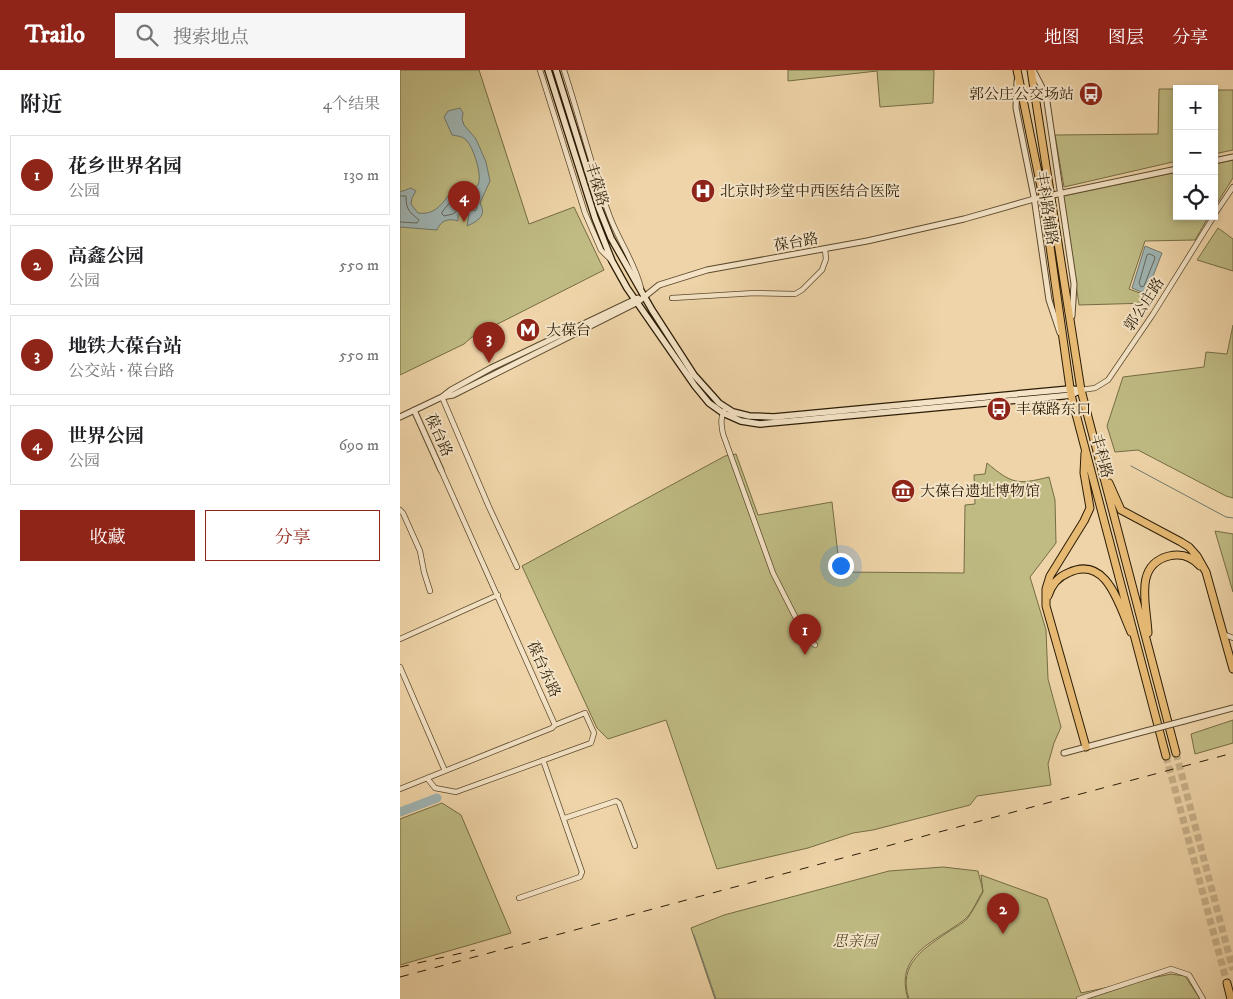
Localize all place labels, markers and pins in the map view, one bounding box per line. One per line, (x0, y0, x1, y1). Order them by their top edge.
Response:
bus stop icon: 郭公庄公交场站 (1078, 81, 1104, 107)
place label: 郭公庄公交场站 (969, 85, 1074, 104)
hospital icon: 北京时珍堂中西医结合医院 (690, 178, 716, 204)
pin: 4 (448, 181, 480, 222)
place label: 北京时珍堂中西医结合医院 (720, 182, 900, 201)
metro station icon: 大葆台 (515, 317, 541, 343)
place label: 大葆台 (546, 321, 591, 340)
pin: 3 (473, 322, 505, 363)
bus stop icon: 丰葆路东口 (986, 396, 1012, 422)
place label: 丰葆路东口 (1016, 400, 1091, 419)
museum icon: 大葆台遗址博物馆 (890, 478, 916, 504)
place label: 大葆台遗址博物馆 (920, 482, 1040, 501)
pin: 1 (789, 614, 821, 655)
pin: 2 (987, 893, 1019, 934)

